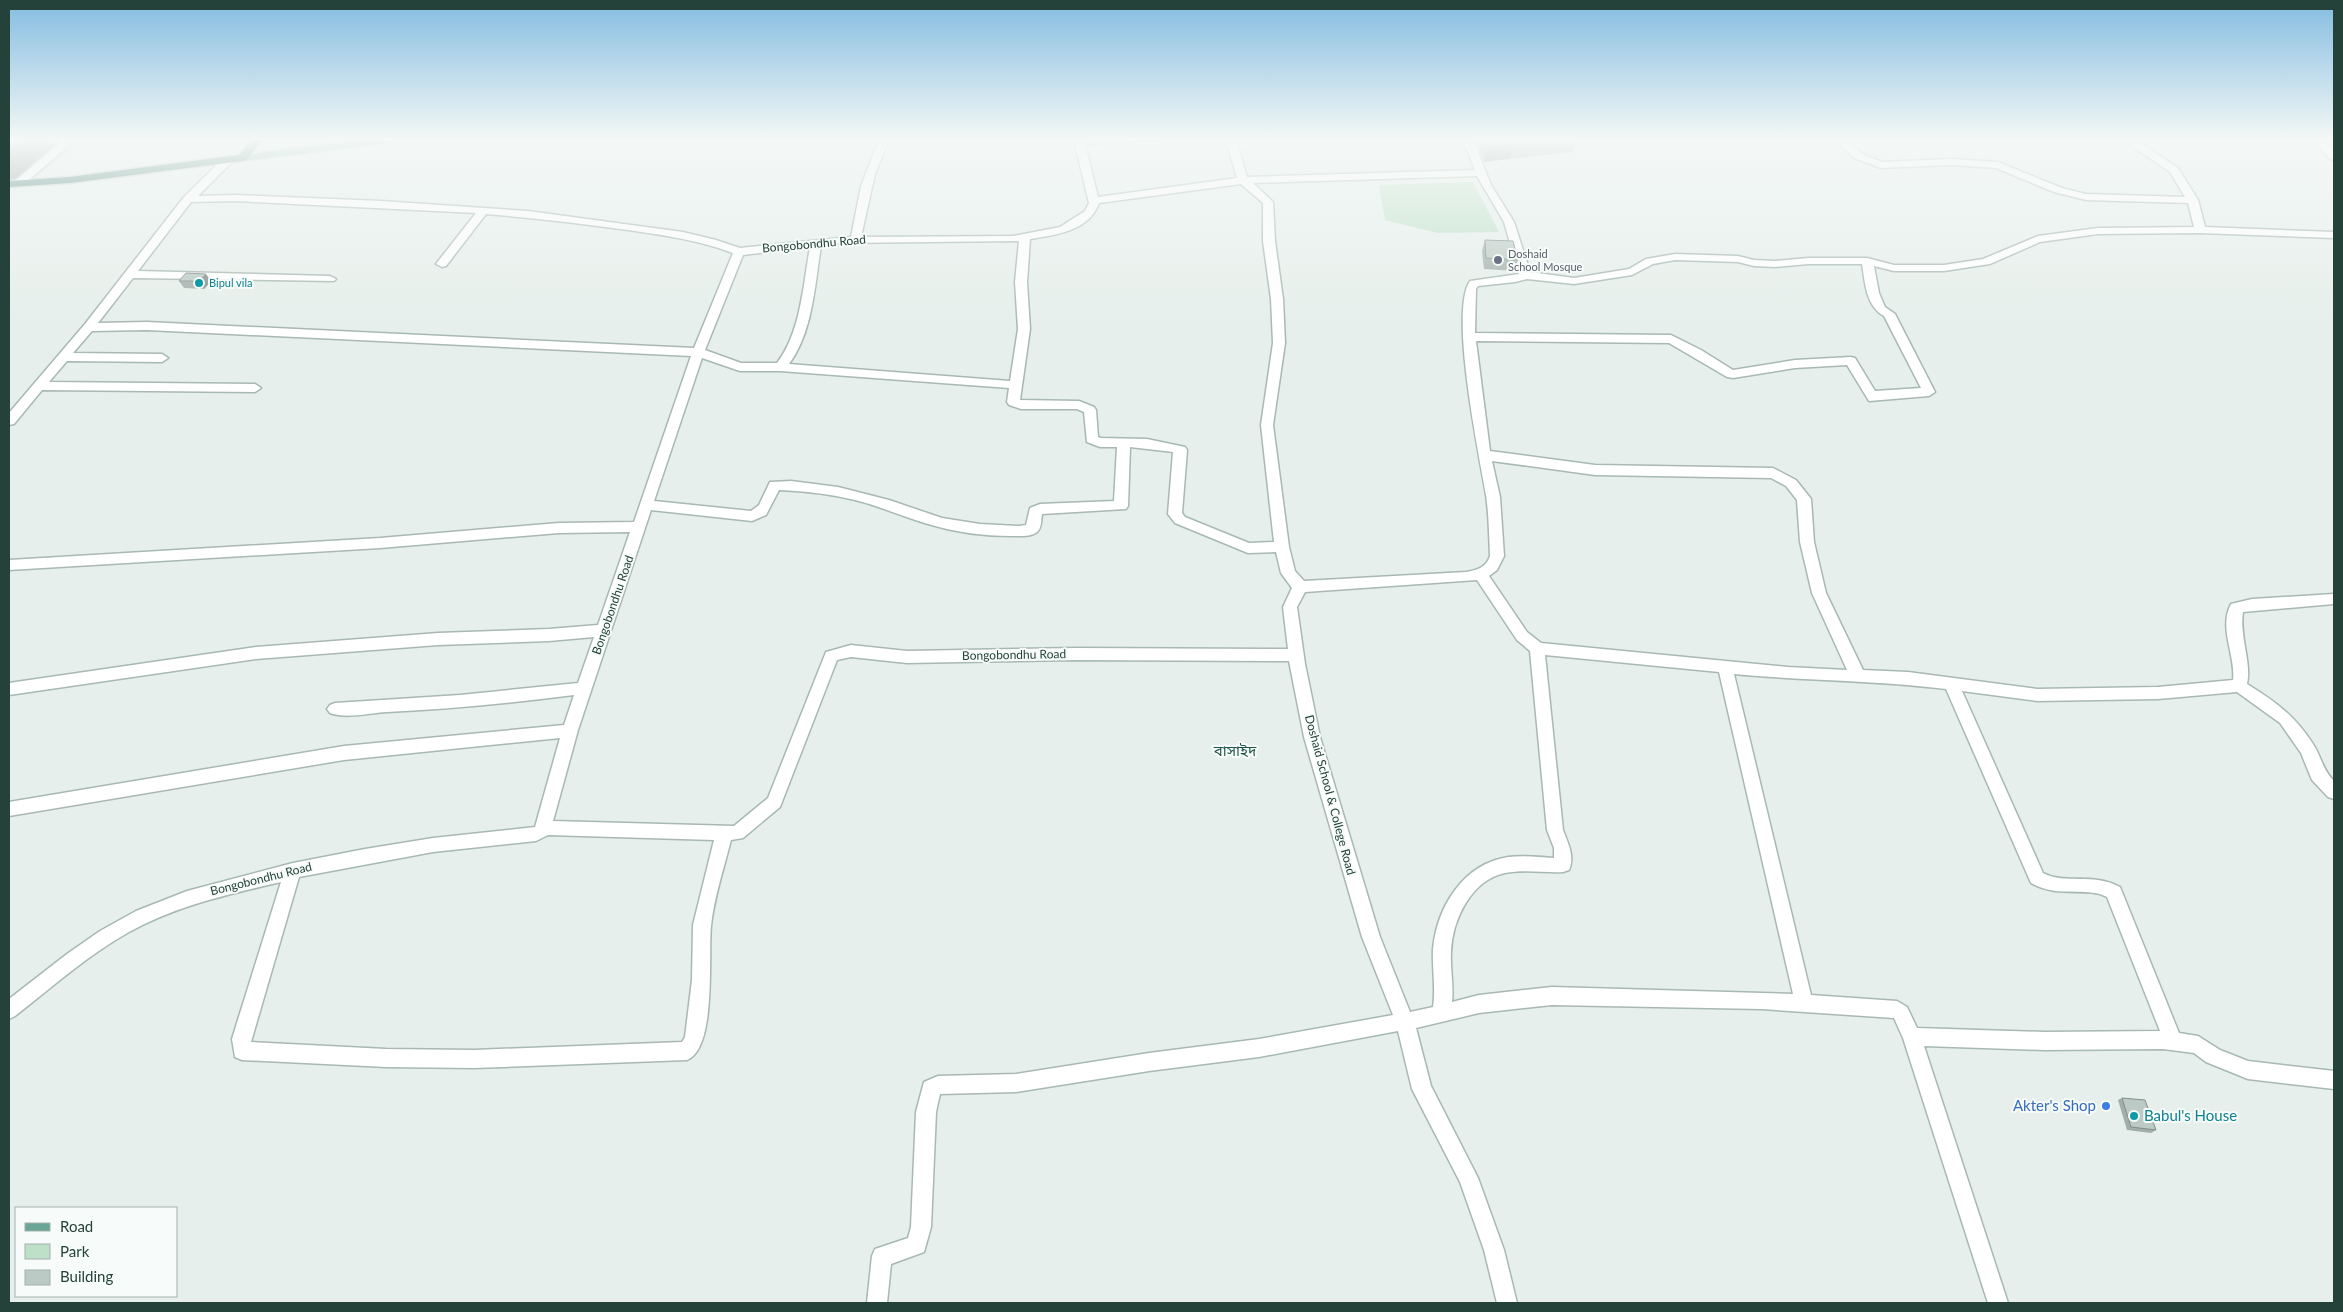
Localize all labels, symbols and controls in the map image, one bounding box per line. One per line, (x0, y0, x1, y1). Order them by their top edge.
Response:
street label: Bongobondhu Road (761, 231, 866, 256)
place label: Doshaid School Mosque (1508, 247, 1583, 273)
marker: Doshaid School Mosque (1492, 254, 1504, 266)
place label: Bipul vila (209, 276, 252, 289)
marker: Bipul vila (193, 277, 205, 289)
street label: Bongobondhu Road (588, 553, 637, 657)
street label: Bongobondhu Road (962, 646, 1066, 663)
street label: Doshaid School & College Road (1302, 713, 1359, 877)
district label: বাসাইদ (1213, 741, 1257, 759)
street label: Bongobondhu Road (209, 859, 313, 898)
place label: Akter's Shop (2013, 1096, 2096, 1114)
marker: Akter's Shop (2100, 1100, 2112, 1112)
place label: Babul's House (2144, 1106, 2237, 1124)
marker: Babul's House (2128, 1110, 2140, 1122)
legend (15, 1207, 178, 1297)
text: Road (60, 1217, 93, 1235)
text: Park (60, 1242, 90, 1260)
text: Building (60, 1267, 113, 1285)

